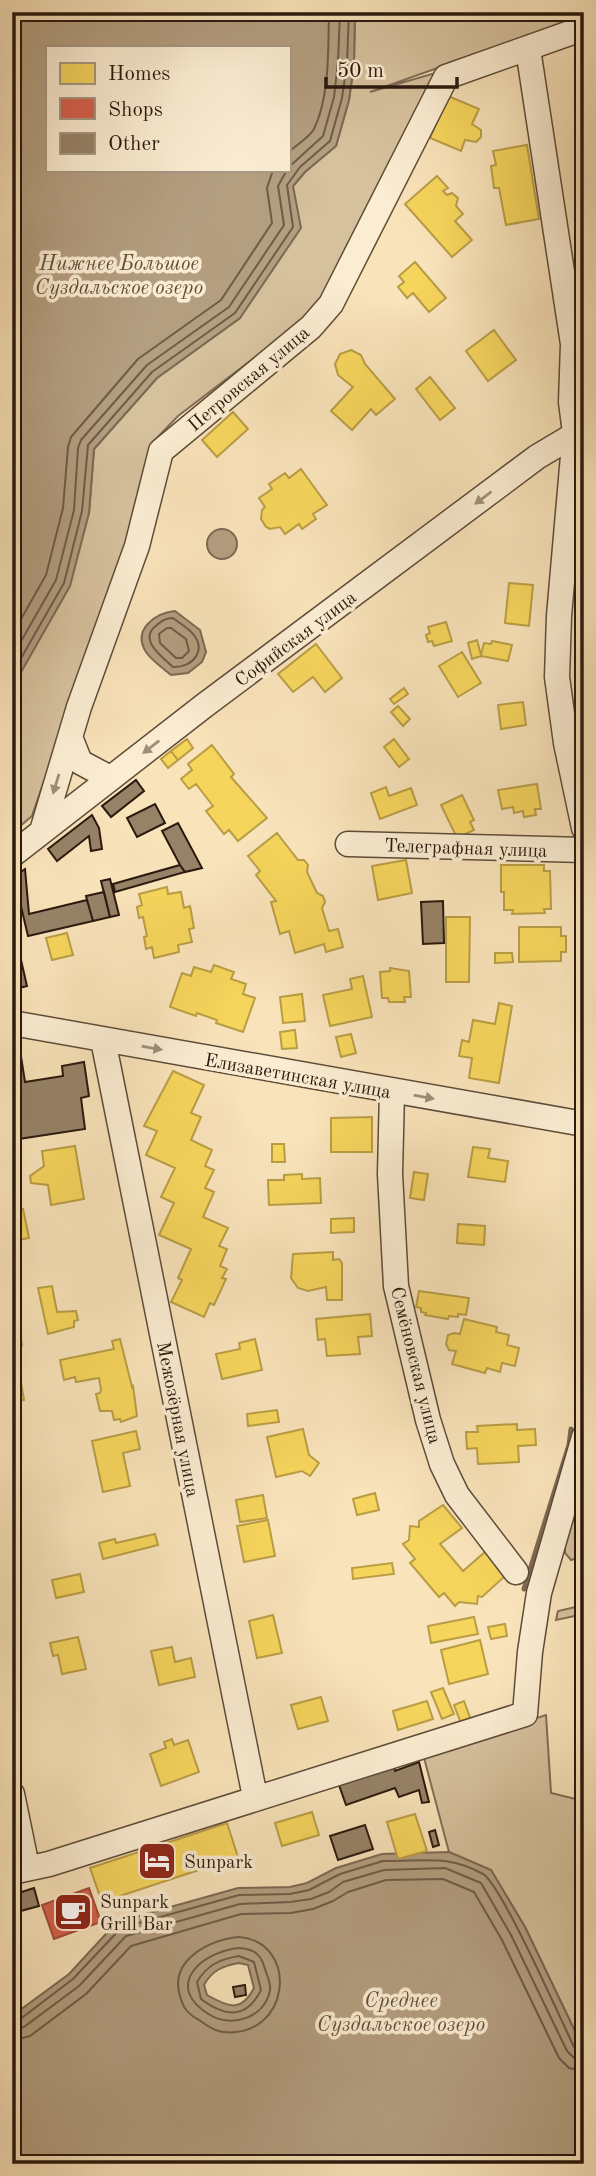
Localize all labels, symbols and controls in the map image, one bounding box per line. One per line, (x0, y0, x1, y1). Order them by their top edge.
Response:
legend (46, 46, 290, 172)
scale bar (326, 46, 458, 90)
text: 50 m (337, 61, 384, 82)
text: Homes (108, 64, 170, 85)
text: Shops (108, 100, 163, 121)
text: Other (108, 134, 160, 155)
water label: Нижнее Большое Суздальское озеро (35, 254, 203, 299)
street label: Петровская улица (185, 323, 314, 436)
one-way arrow (473, 491, 492, 505)
street label: Софийская улица (232, 588, 361, 692)
one-way arrow (142, 739, 160, 754)
one-way arrow (51, 774, 61, 795)
street label: Телеграфная улица (384, 837, 548, 862)
one-way arrow (141, 1043, 163, 1054)
street label: Елизаветинская улица (203, 1052, 393, 1103)
one-way arrow (413, 1092, 435, 1103)
street label: Семёновская улица (386, 1285, 443, 1447)
street label: Межозёрная улица (152, 1340, 201, 1500)
hotel icon: Sunpark (136, 1840, 178, 1882)
place label: Sunpark (184, 1854, 253, 1873)
cafe icon: Sunpark Grill Bar (52, 1891, 94, 1933)
place label: Sunpark Grill Bar (100, 1894, 173, 1935)
water label: Среднее Суздальское озеро (317, 1991, 485, 2036)

